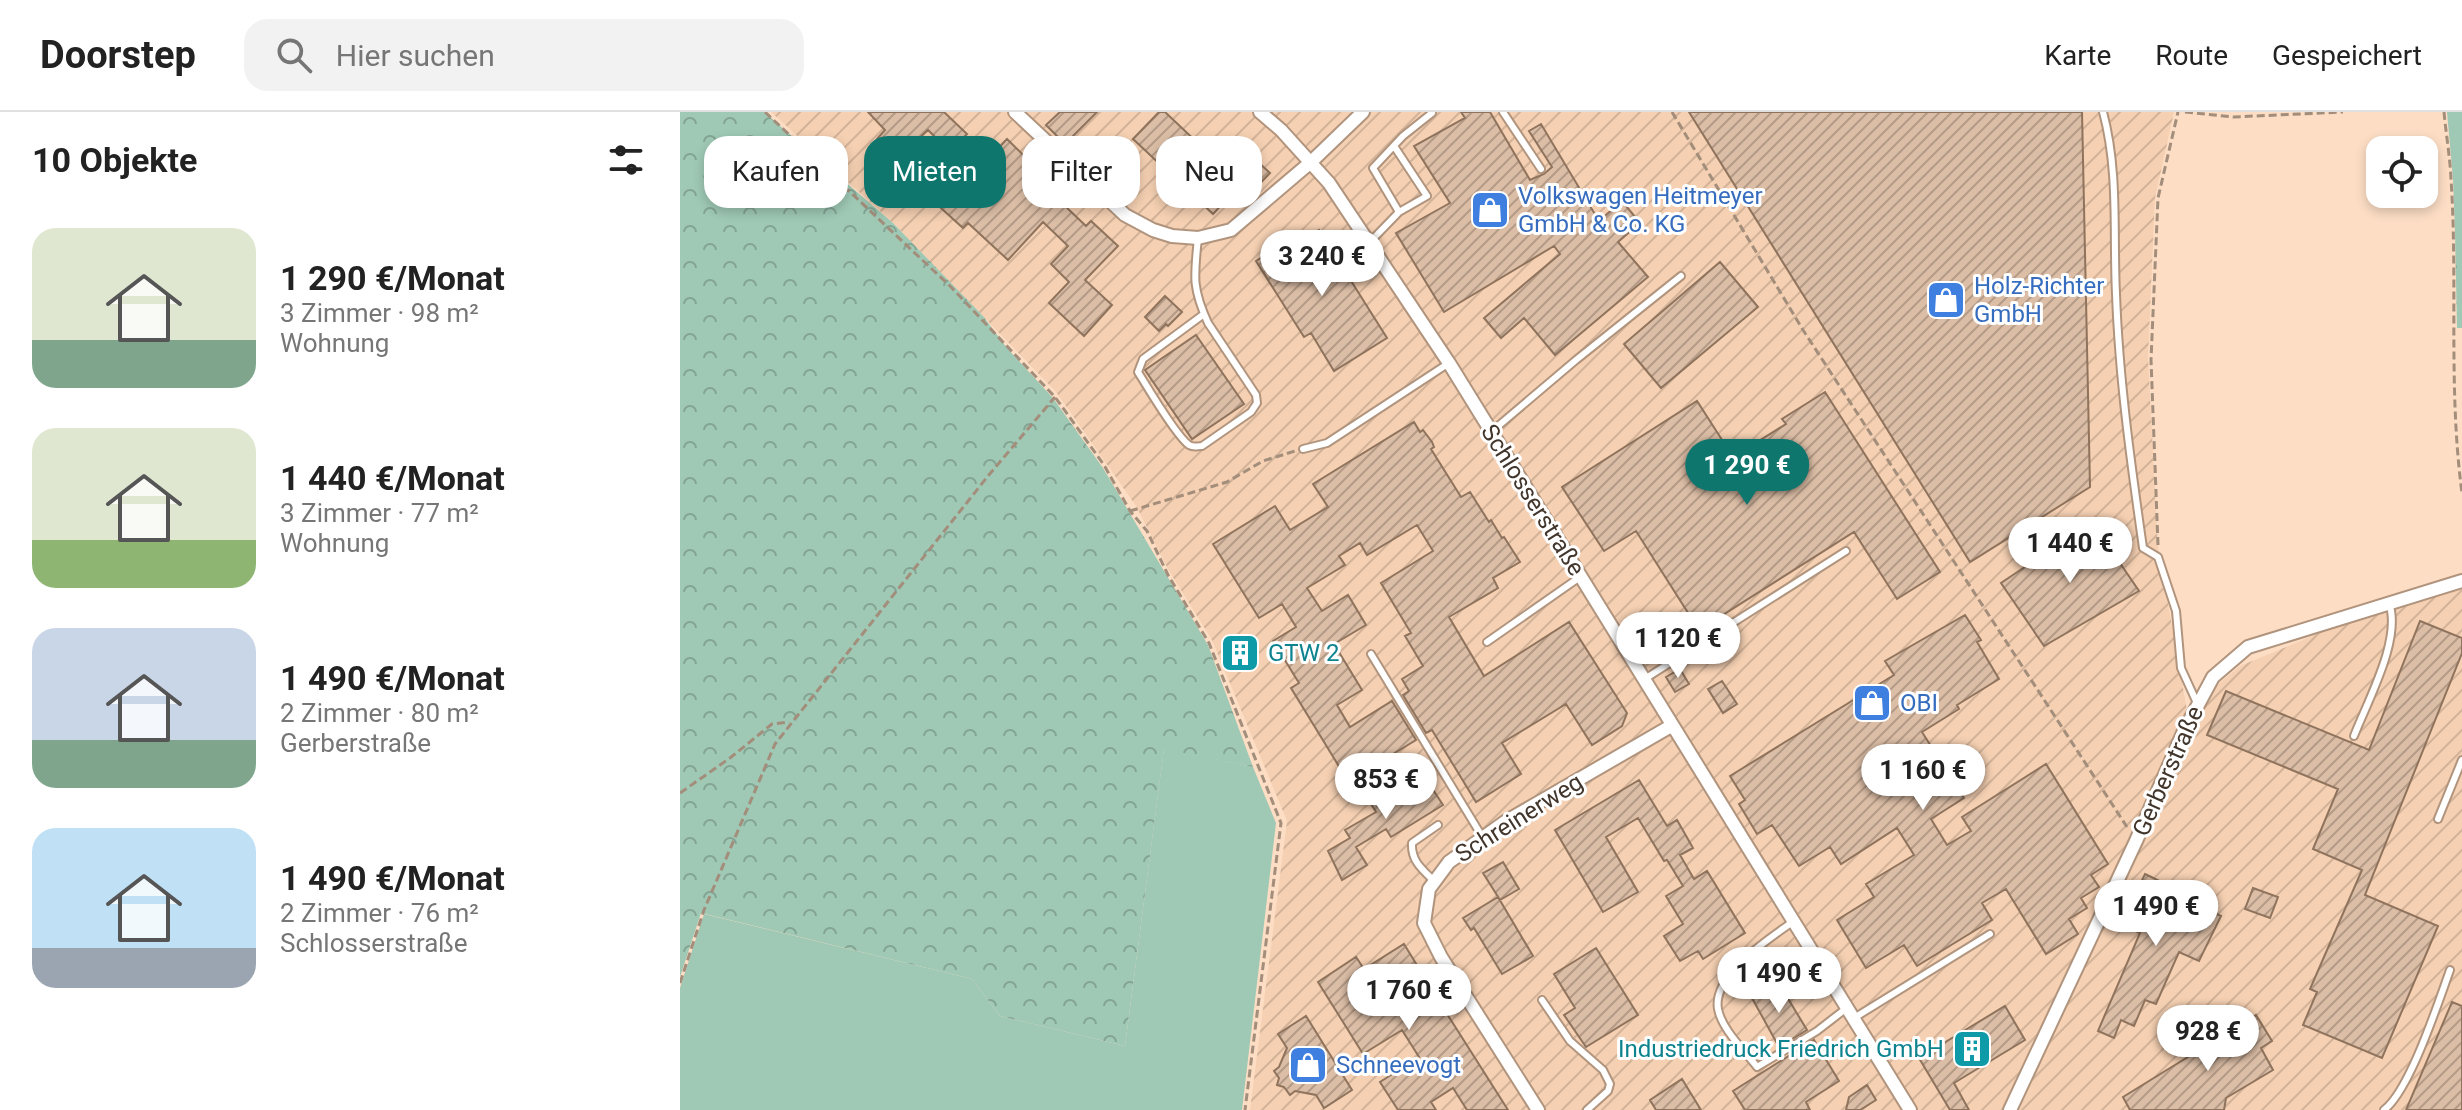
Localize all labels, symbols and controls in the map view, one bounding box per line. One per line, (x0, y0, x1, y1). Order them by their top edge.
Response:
search box (244, 19, 804, 91)
text: Doorstep (40, 33, 196, 77)
icon: search (272, 33, 316, 77)
text: Hier suchen (336, 38, 495, 73)
text: Karte (2044, 39, 2111, 72)
text: Route (2155, 39, 2228, 72)
text: Gespeichert (2272, 39, 2422, 72)
chip: Kaufen (704, 136, 848, 208)
chip: Mieten (864, 136, 1006, 208)
chip: Filter (1022, 136, 1140, 208)
chip: Neu (1156, 136, 1262, 208)
map controls (2366, 136, 2438, 208)
button: locate (2366, 136, 2438, 208)
icon: filters (604, 138, 648, 182)
text: 10 Objekte (32, 140, 197, 180)
place label: Volkswagen Heitmeyer GmbH & Co. KG (1518, 182, 1763, 238)
shop icon: Volkswagen Heitmeyer GmbH & Co. KG (1469, 189, 1511, 231)
pin: 3 240 € (1248, 230, 1396, 298)
text: 3 240 € (1278, 241, 1366, 271)
text: 1 290 €/Monat (280, 258, 505, 298)
icon: home (96, 260, 192, 356)
place label: Holz-Richter GmbH (1974, 272, 2104, 328)
shop icon: Holz-Richter GmbH (1925, 279, 1967, 321)
text: 3 Zimmer · 98 m² (280, 298, 479, 328)
text: Wohnung (280, 328, 389, 358)
street label: Schlosserstraße (1475, 419, 1591, 581)
pin: 1 290 € (1673, 439, 1821, 507)
text: 1 290 € (1703, 450, 1791, 480)
text: 1 440 €/Monat (280, 458, 505, 498)
icon: home (96, 460, 192, 556)
text: 3 Zimmer · 77 m² (280, 498, 479, 528)
pin: 1 440 € (1996, 517, 2144, 585)
text: Wohnung (280, 528, 389, 558)
text: 1 440 € (2026, 528, 2114, 558)
pin: 1 120 € (1604, 612, 1752, 680)
text: 1 120 € (1634, 623, 1722, 653)
building icon: GTW 2 (1219, 632, 1261, 674)
place label: GTW 2 (1268, 639, 1340, 667)
text: 1 490 €/Monat (280, 658, 505, 698)
icon: home (96, 660, 192, 756)
shop icon: OBI (1851, 682, 1893, 724)
place label: OBI (1900, 689, 1938, 717)
text: 2 Zimmer · 80 m² (280, 698, 479, 728)
street label: Gerberstraße (2127, 702, 2209, 840)
text: Gerberstraße (280, 728, 431, 758)
pin: 1 160 € (1849, 744, 1997, 812)
pin: 853 € (1330, 753, 1442, 821)
text: 1 160 € (1879, 755, 1967, 785)
text: 853 € (1353, 764, 1419, 794)
street label: Schreinerweg (1450, 768, 1588, 868)
text: 1 490 €/Monat (280, 858, 505, 898)
icon: home (96, 860, 192, 956)
pin: 1 490 € (2082, 880, 2230, 948)
text: 1 490 € (2112, 891, 2200, 921)
text: 2 Zimmer · 76 m² (280, 898, 479, 928)
text: Schlosserstraße (280, 928, 468, 958)
pin: 1 490 € (1705, 947, 1853, 1015)
text: 1 490 € (1735, 958, 1823, 988)
pin: 1 760 € (1335, 964, 1483, 1032)
text: 1 760 € (1365, 975, 1453, 1005)
pin: 928 € (2152, 1005, 2264, 1073)
text: 928 € (2175, 1016, 2241, 1046)
building icon: Industriedruck Friedrich GmbH (1951, 1028, 1993, 1070)
place label: Industriedruck Friedrich GmbH (1618, 1035, 1944, 1063)
shop icon: Schneevogt (1287, 1044, 1329, 1086)
place label: Schneevogt (1336, 1051, 1461, 1079)

